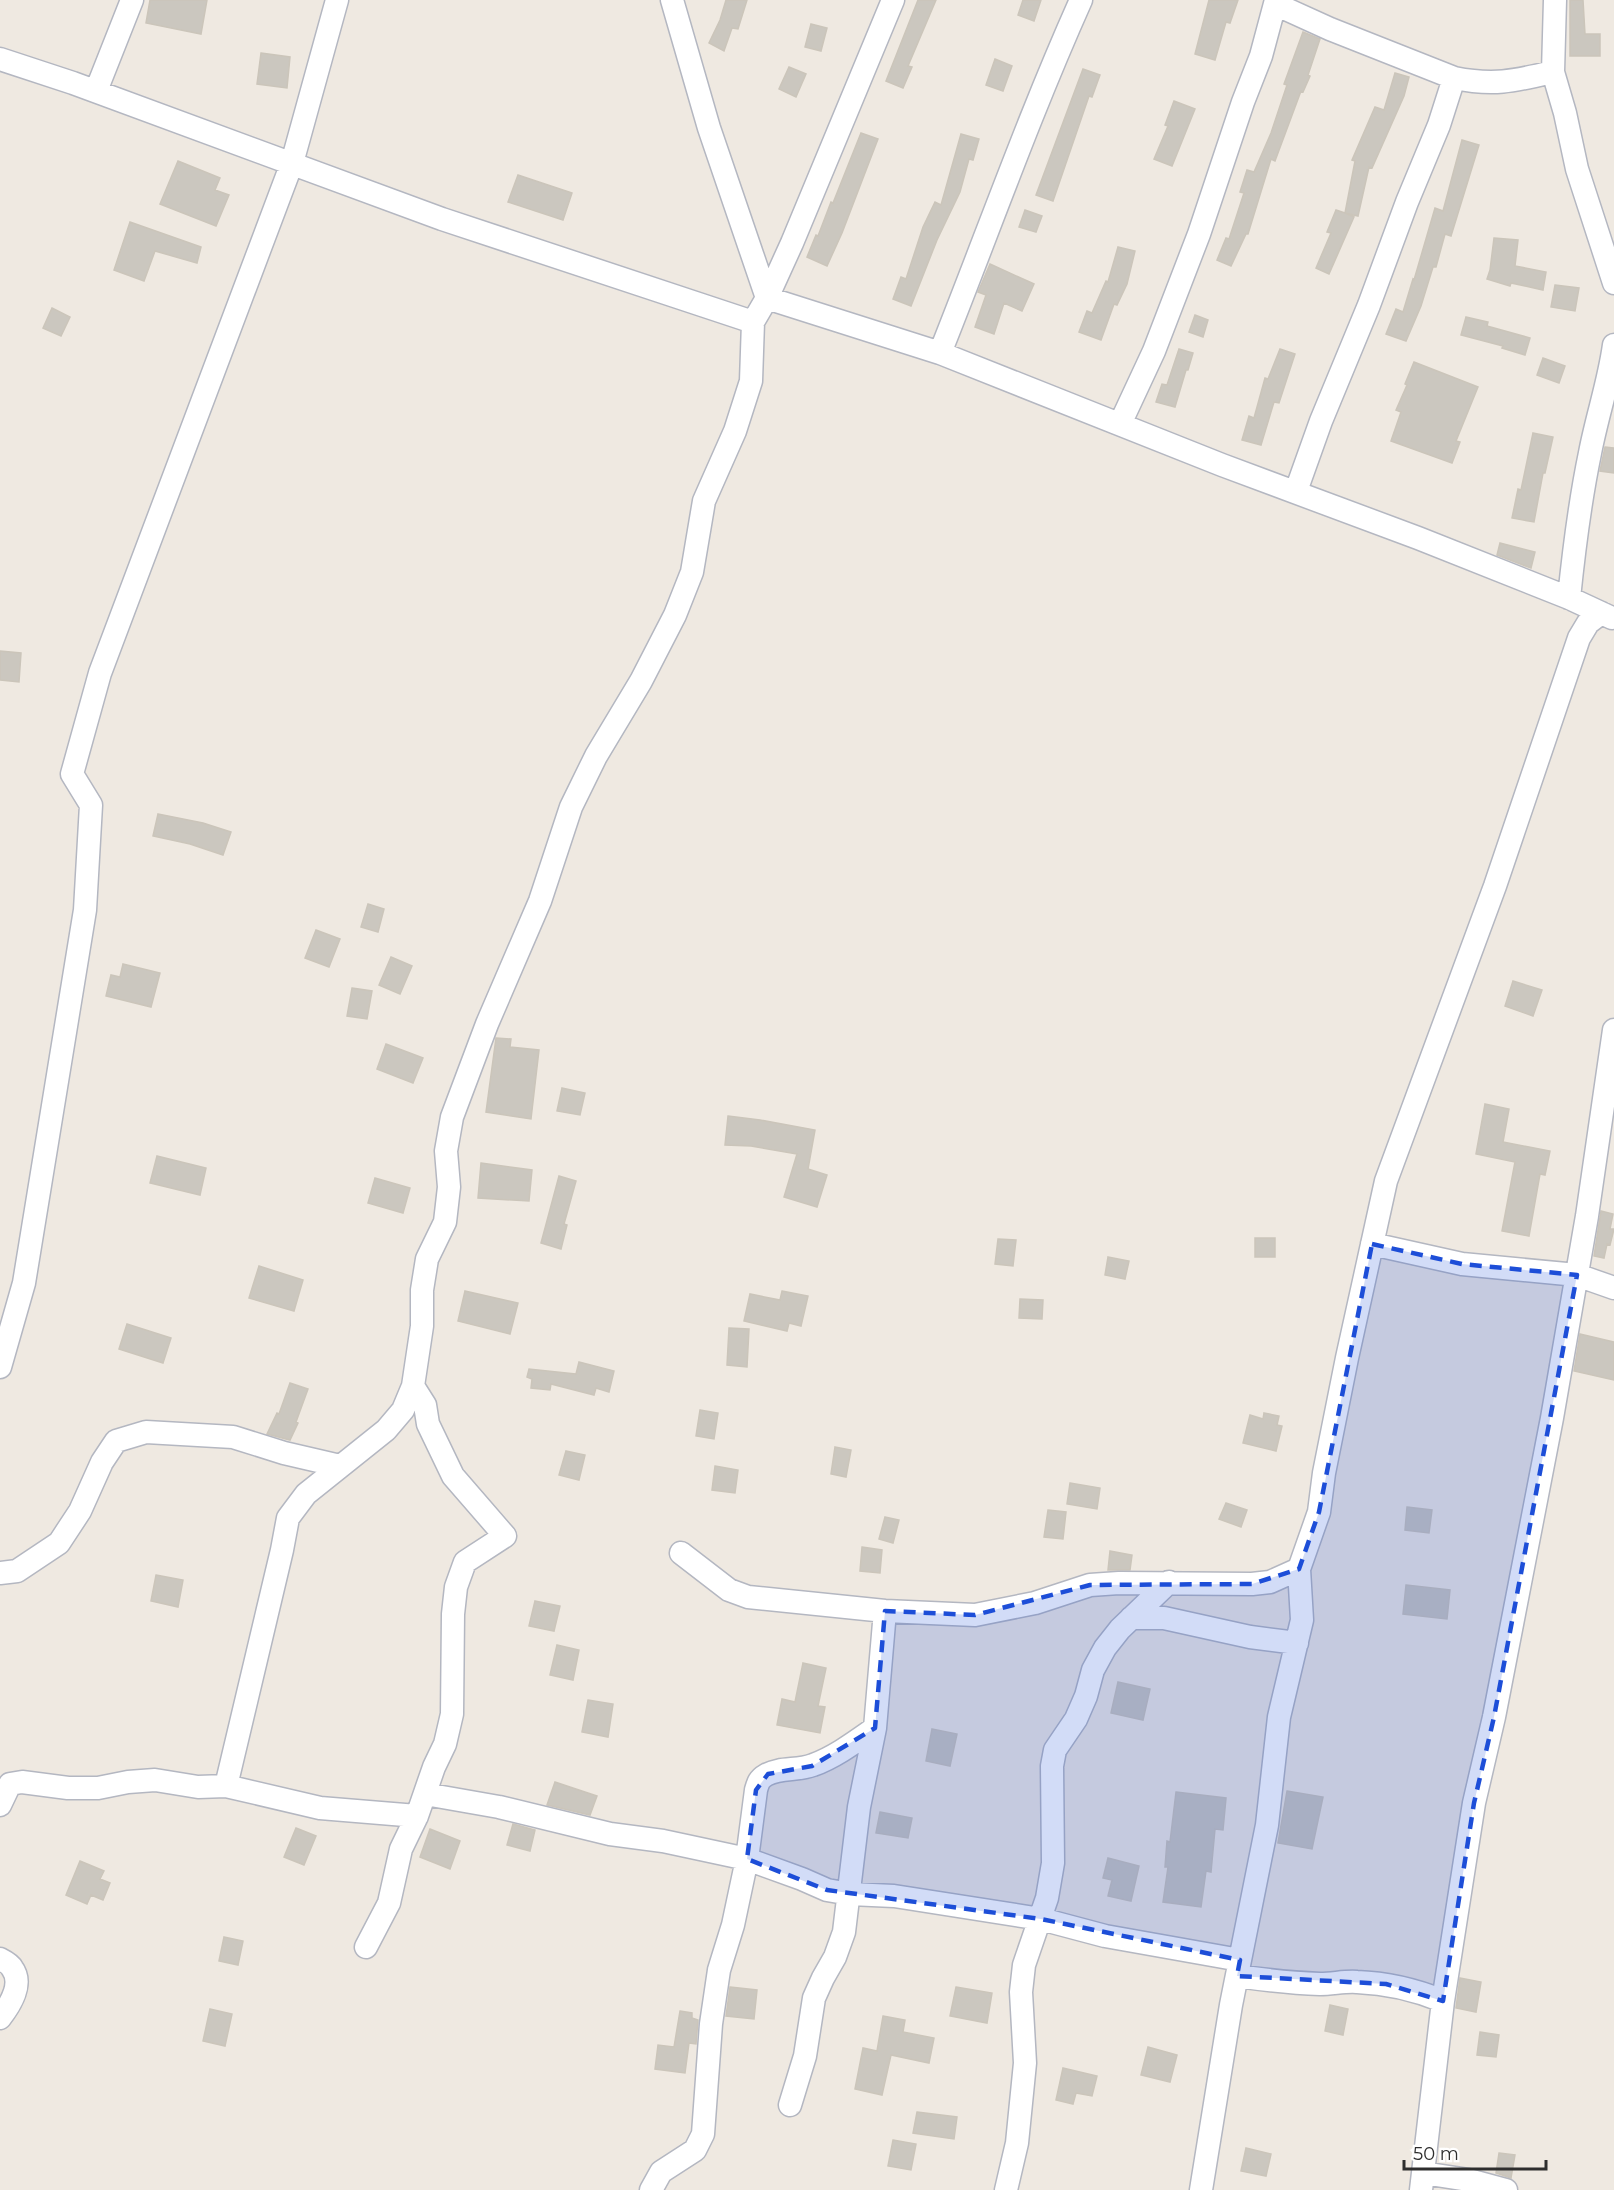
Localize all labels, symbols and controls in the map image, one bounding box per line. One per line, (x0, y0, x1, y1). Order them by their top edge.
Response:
scale bar (1404, 2133, 1546, 2171)
text: 50 m (1413, 2143, 1459, 2165)

